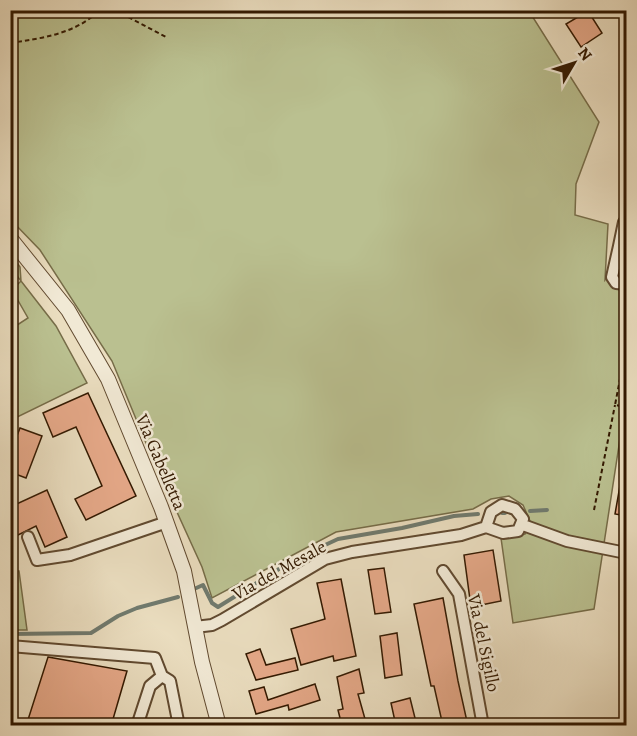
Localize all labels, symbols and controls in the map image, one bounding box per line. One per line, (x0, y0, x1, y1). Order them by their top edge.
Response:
north arrow (544, 33, 604, 93)
text: N (573, 43, 597, 66)
street label: Via Gabelletta (130, 410, 192, 514)
street label: Via del Mesale (227, 534, 330, 606)
street label: Via del Sigillo (462, 591, 506, 694)

